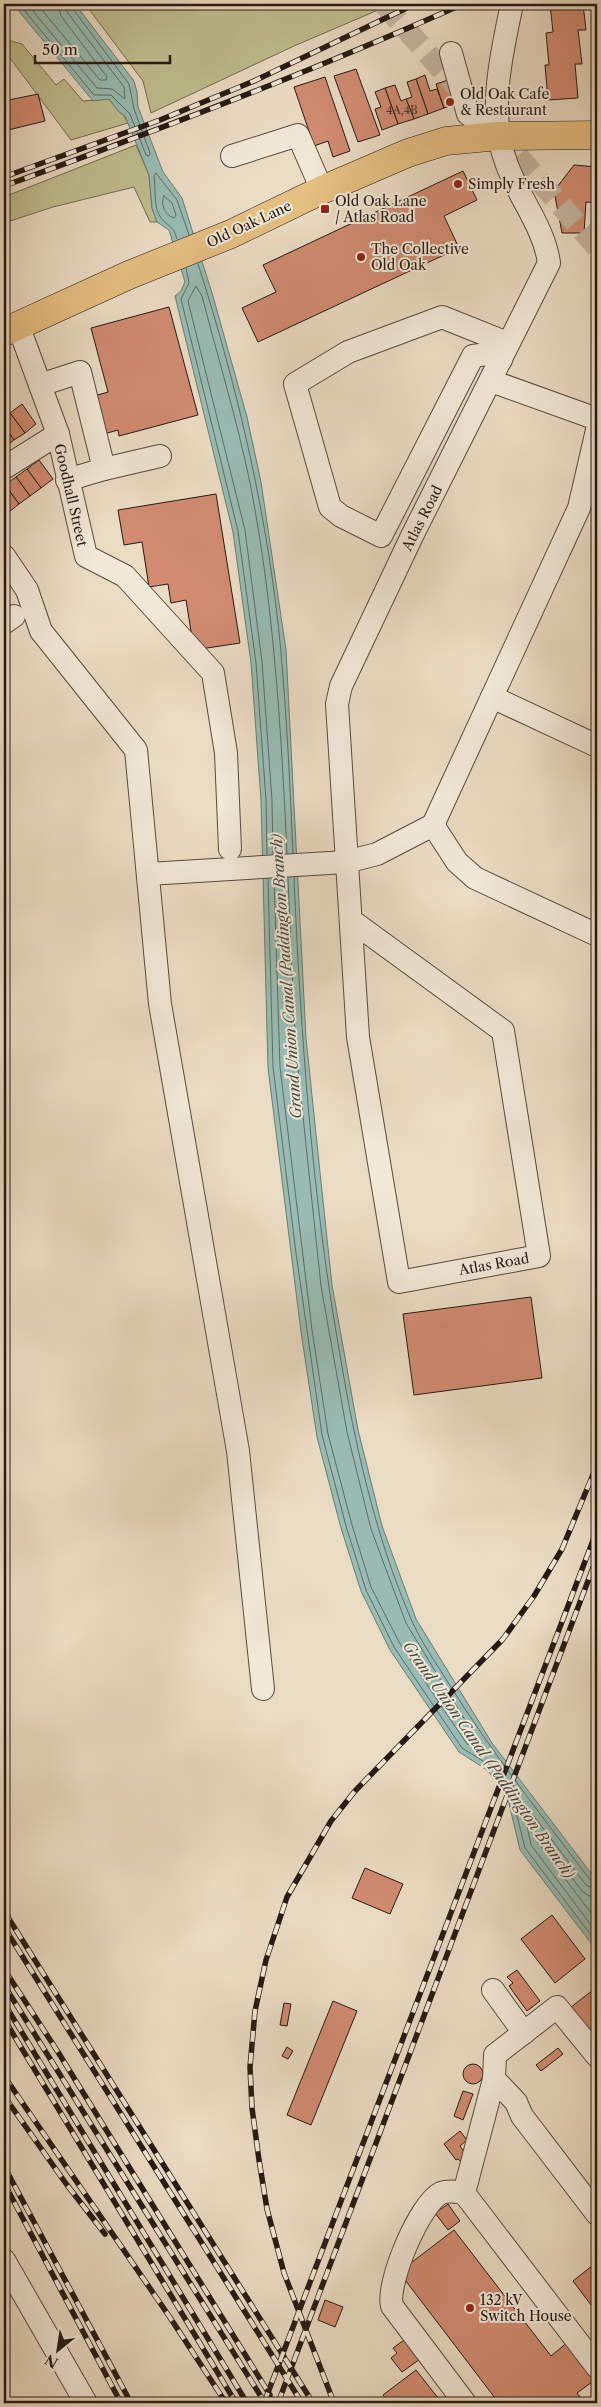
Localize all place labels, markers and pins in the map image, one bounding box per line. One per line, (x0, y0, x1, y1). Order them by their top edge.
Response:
place label: Old Oak Cafe & Restaurant (460, 85, 550, 119)
marker: Old Oak Cafe & Restaurant (444, 96, 456, 108)
place label: Simply Fresh (468, 175, 555, 193)
marker: Simply Fresh (452, 178, 464, 190)
place label: Old Oak Lane / Atlas Road (335, 192, 427, 226)
marker: Old Oak Lane / Atlas Road (319, 203, 331, 215)
place label: The Collective Old Oak (371, 240, 469, 274)
marker: The Collective Old Oak (355, 251, 367, 263)
place label: 132 kV Switch House (480, 2291, 572, 2325)
marker: 132 kV Switch House (464, 2302, 476, 2314)

